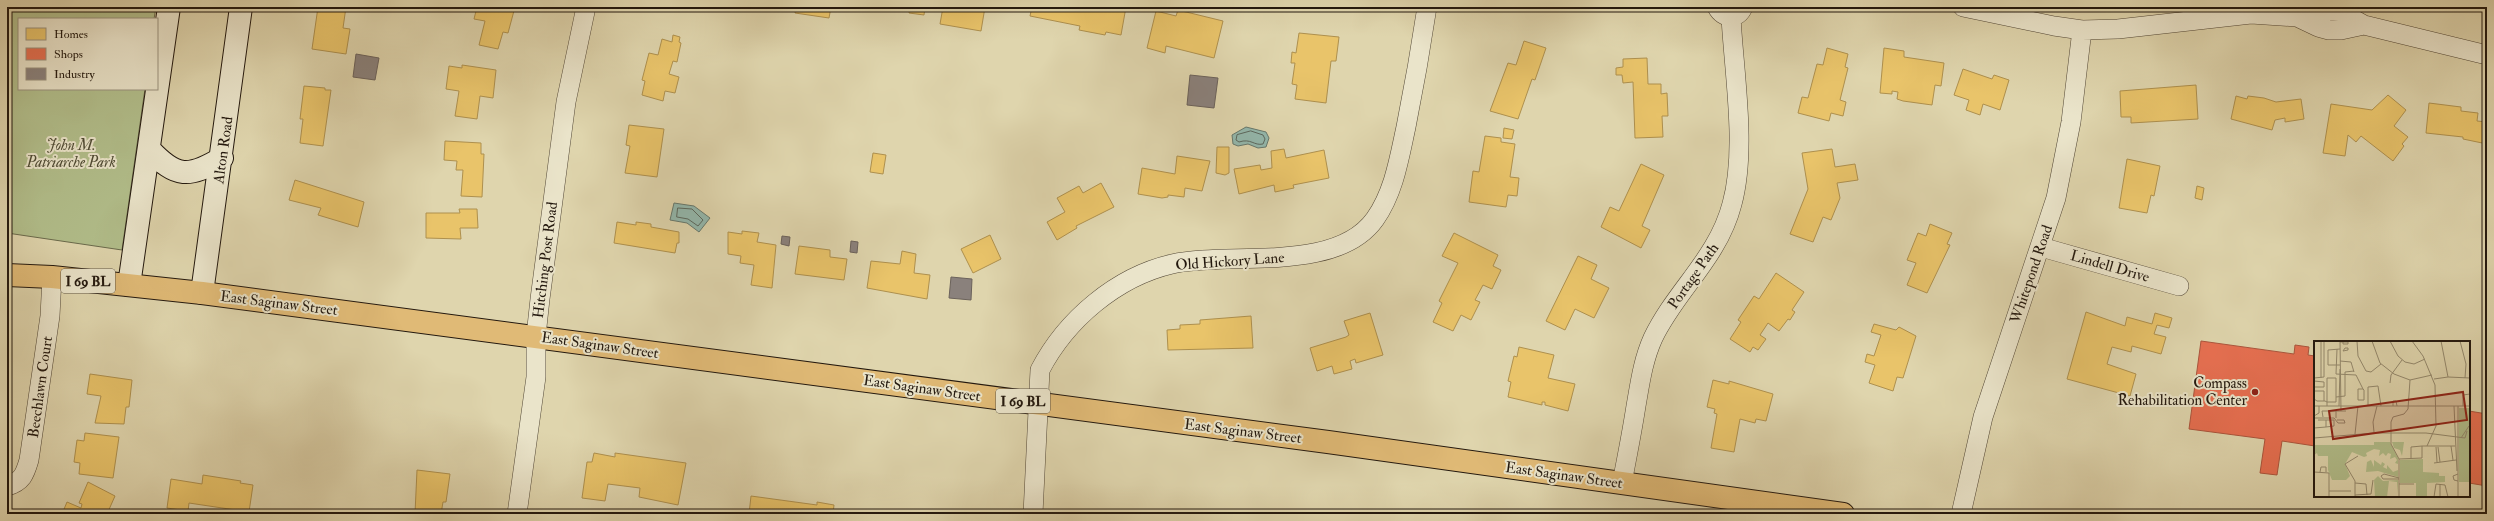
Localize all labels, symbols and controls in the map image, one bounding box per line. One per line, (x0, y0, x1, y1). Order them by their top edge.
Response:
legend (18, 18, 158, 90)
text: Homes (54, 27, 88, 42)
text: Shops (54, 47, 83, 62)
text: Industry (54, 67, 96, 82)
street label: Alton Road (209, 115, 238, 186)
park label: John M. Patriarche Park (25, 136, 116, 172)
street label: Hitching Post Road (529, 200, 562, 319)
street label: Whitepond Road (2005, 222, 2058, 327)
street label: Portage Path (1664, 239, 1723, 313)
street label: Lindell Drive (2068, 246, 2152, 287)
street label: Old Hickory Lane (1175, 248, 1285, 275)
road number: I 69 BL (61, 269, 115, 293)
street label: East Saginaw Street (219, 287, 339, 320)
street label: East Saginaw Street (540, 328, 660, 363)
street label: Beechlawn Court (24, 335, 57, 439)
inset map (2314, 341, 2470, 497)
street label: East Saginaw Street (862, 371, 982, 406)
place label: Compass Rehabilitation Center (2117, 374, 2247, 410)
marker: Compass Rehabilitation Center (2250, 387, 2260, 397)
road number: I 69 BL (996, 389, 1050, 413)
street label: East Saginaw Street (1183, 415, 1303, 448)
street label: East Saginaw Street (1504, 458, 1624, 493)

